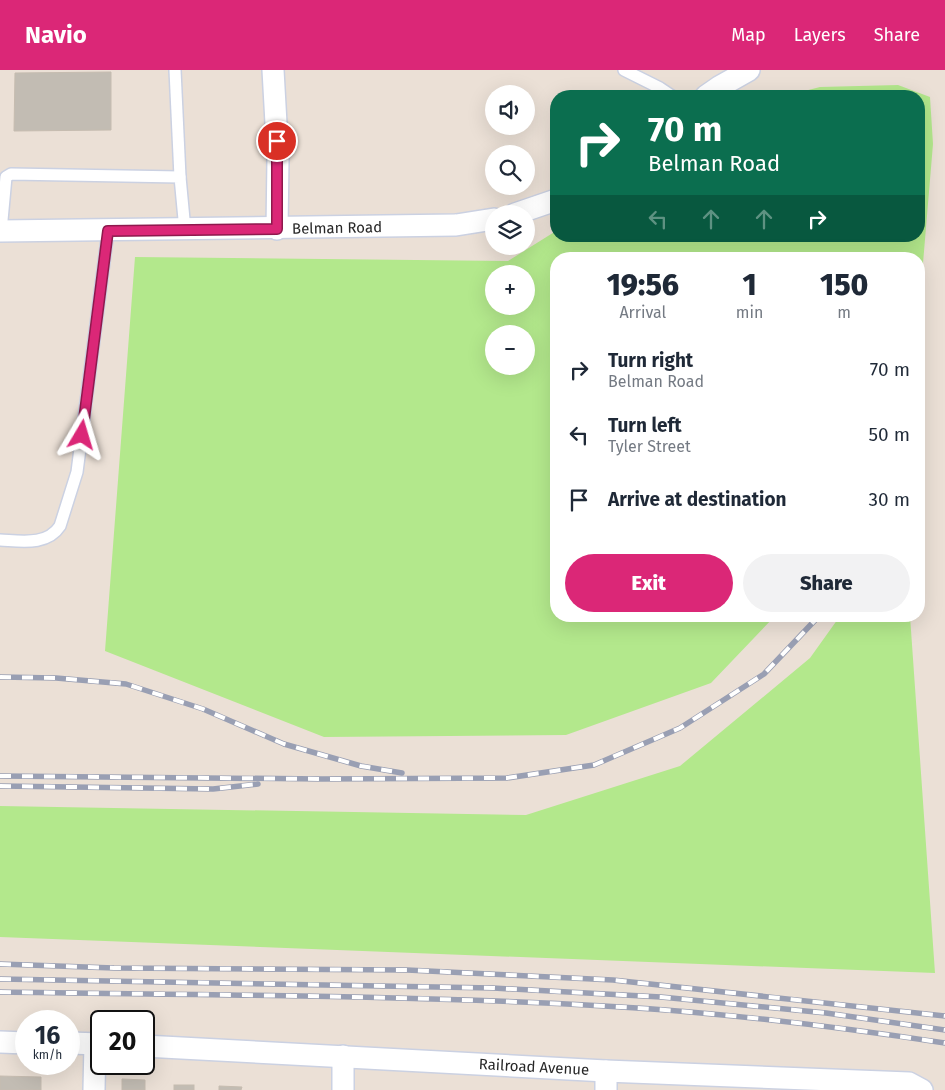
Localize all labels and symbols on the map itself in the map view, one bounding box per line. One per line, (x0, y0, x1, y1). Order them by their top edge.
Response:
pin (256, 120, 298, 162)
street label: Belman Road (292, 218, 382, 238)
position arrow (55, 408, 107, 460)
speed limit sign: 20 (90, 1010, 155, 1075)
street label: Railroad Avenue (478, 1055, 590, 1079)

